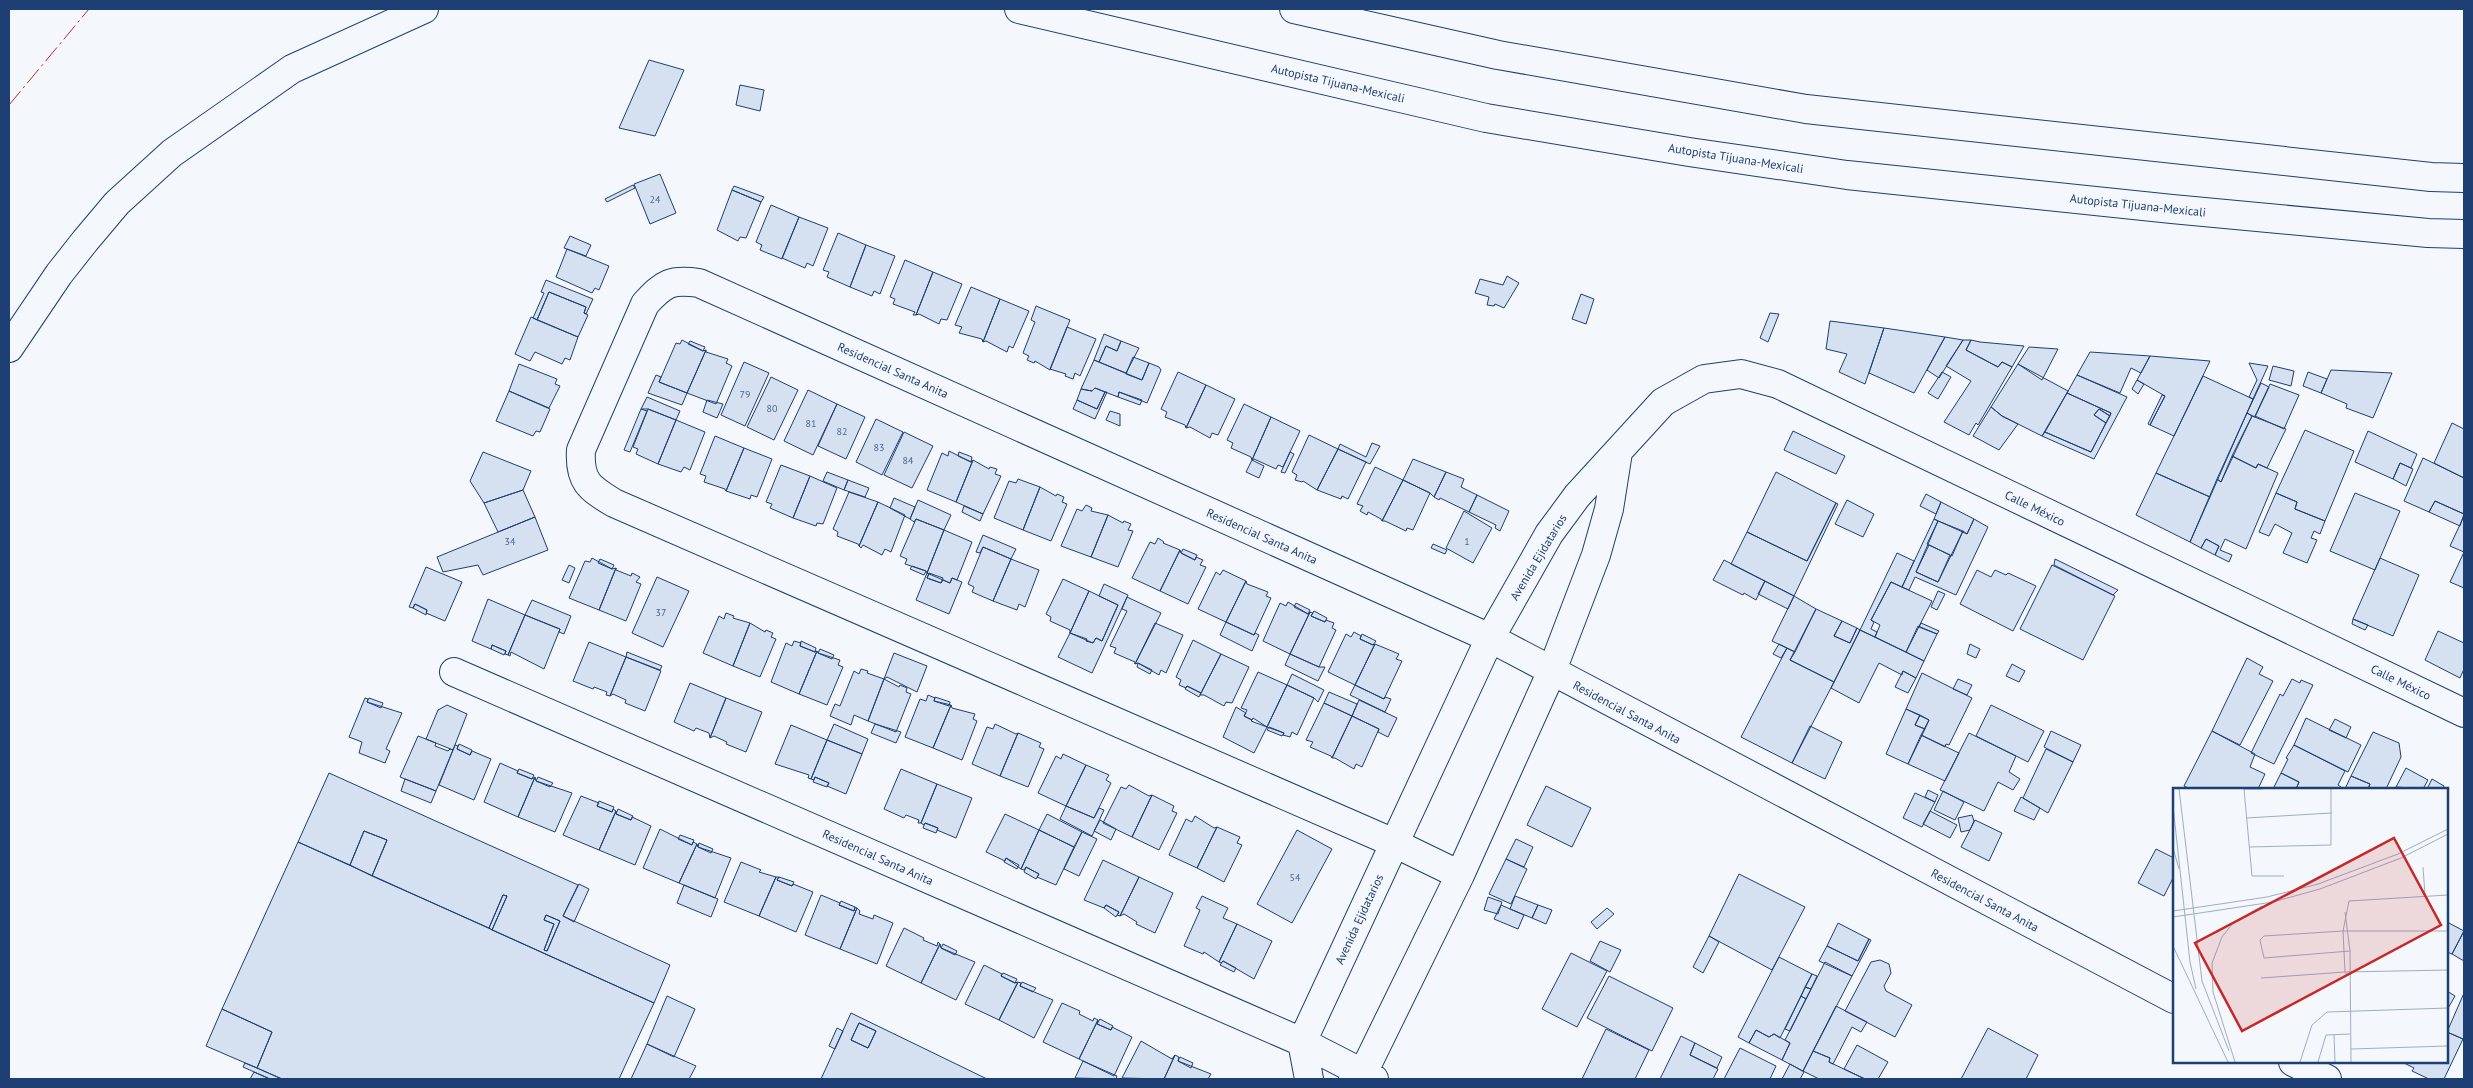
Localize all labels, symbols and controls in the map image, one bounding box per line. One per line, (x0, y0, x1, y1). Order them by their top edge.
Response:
street label: Autopista Tijuana-Mexicali (1270, 60, 1406, 106)
street label: Autopista Tijuana-Mexicali (1667, 140, 1805, 176)
street label: Autopista Tijuana-Mexicali (2069, 190, 2207, 220)
house number: 24 (650, 193, 661, 206)
street label: Residencial Santa Anita (835, 339, 951, 401)
house number: 79 (740, 388, 750, 401)
house number: 80 (767, 402, 778, 415)
house number: 81 (806, 417, 816, 430)
house number: 82 (837, 425, 847, 438)
house number: 83 (874, 441, 884, 454)
house number: 84 (903, 454, 914, 467)
street label: Calle México (2002, 487, 2068, 529)
street label: Residencial Santa Anita (1204, 505, 1320, 567)
street label: Avenida Ejidatarios (1506, 511, 1570, 603)
house number: 34 (505, 535, 516, 548)
house number: 1 (1464, 535, 1470, 548)
house number: 37 (656, 606, 666, 619)
street label: Calle México (2368, 661, 2434, 703)
street label: Residencial Santa Anita (1571, 677, 1683, 747)
inset map (2173, 788, 2448, 1063)
street label: Residencial Santa Anita (820, 826, 936, 888)
street label: Residencial Santa Anita (1929, 865, 2041, 935)
house number: 54 (1290, 871, 1301, 884)
street label: Avenida Ejidatarios (1332, 872, 1386, 966)

